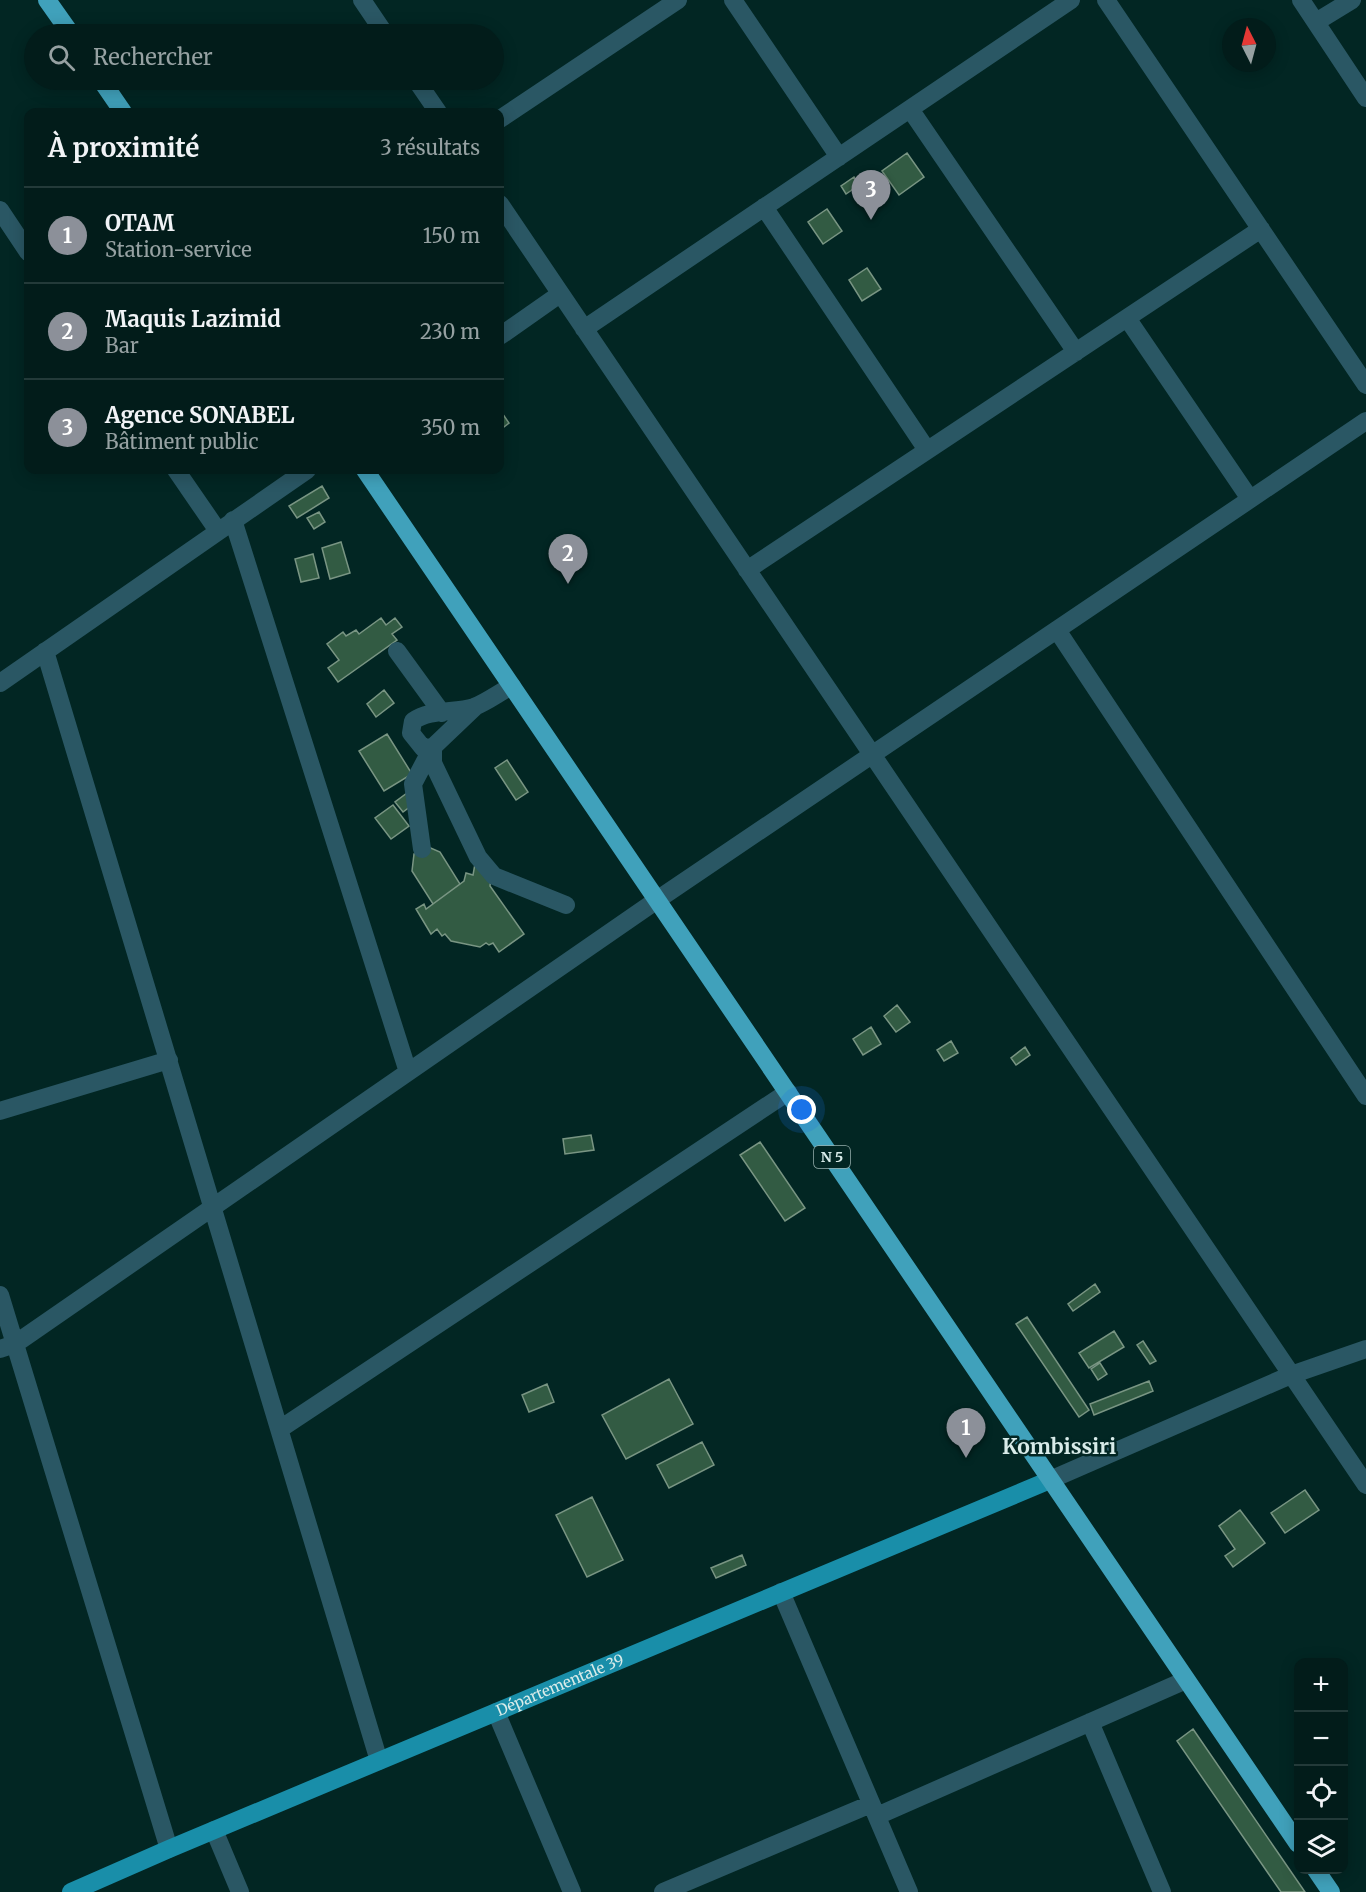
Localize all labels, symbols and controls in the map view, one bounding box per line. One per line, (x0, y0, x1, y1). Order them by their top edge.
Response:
north arrow (1222, 18, 1276, 72)
search box (24, 24, 504, 90)
icon: search (45, 41, 78, 74)
text: Rechercher (93, 43, 213, 71)
text: À proximité (48, 131, 199, 164)
text: 3 résultats (380, 135, 480, 160)
pin: 3 (852, 170, 890, 220)
text: OTAM (105, 209, 175, 237)
text: 1 (63, 223, 72, 248)
text: 150 m (423, 223, 480, 248)
text: Station-service (105, 237, 252, 262)
text: Maquis Lazimid (105, 305, 281, 333)
text: 2 (62, 319, 73, 344)
text: 230 m (420, 319, 480, 344)
text: Bar (105, 333, 139, 358)
text: Agence SONABEL (105, 401, 295, 429)
text: 3 (62, 415, 73, 440)
text: 350 m (421, 415, 480, 440)
text: Bâtiment public (105, 429, 259, 454)
pin: 2 (548, 534, 588, 584)
your location (787, 1095, 816, 1124)
road number: N 5 (814, 1146, 850, 1168)
pin: 1 (946, 1408, 986, 1458)
district label: Kombissiri (1002, 1433, 1116, 1460)
street label: Départementale 39 (493, 1650, 627, 1720)
map controls (1294, 1658, 1348, 1874)
button: + (1294, 1658, 1348, 1712)
button: − (1294, 1712, 1348, 1766)
button: locate (1294, 1766, 1348, 1820)
button: layers (1294, 1820, 1348, 1874)

